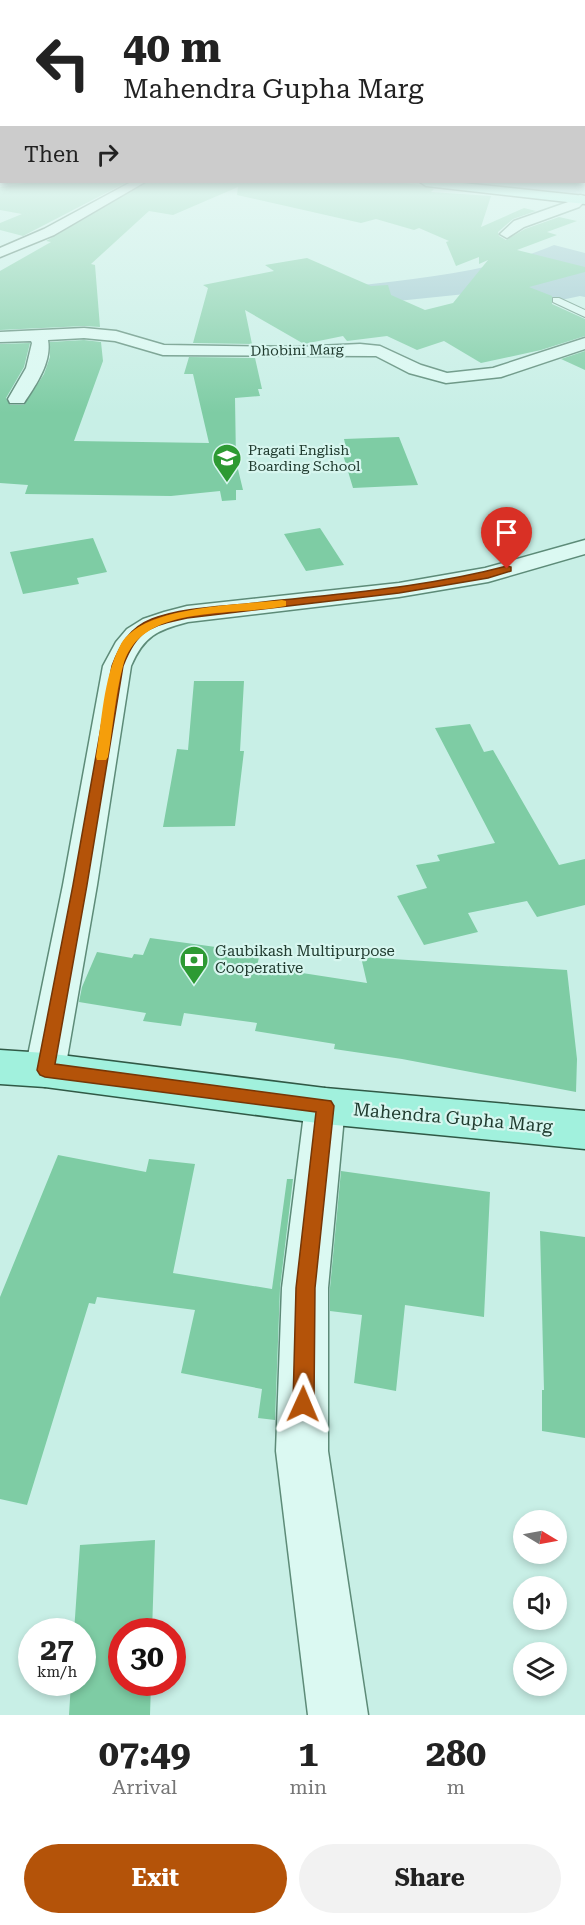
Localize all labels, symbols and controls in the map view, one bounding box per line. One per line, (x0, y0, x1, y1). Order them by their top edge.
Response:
text: 40 m (123, 23, 221, 72)
icon: left (24, 24, 102, 102)
text: Mahendra Gupha Marg (123, 73, 424, 105)
icon: right (91, 138, 124, 171)
text: Then (24, 142, 79, 167)
street label: Dhobini Marg (250, 341, 344, 359)
school or university icon: Pragati English Boarding School (211, 442, 243, 484)
place label: Pragati English Boarding School (248, 442, 361, 474)
pin (481, 507, 532, 569)
icon: arrive (490, 516, 523, 549)
place label: Gaubikash Multipurpose Cooperative (215, 942, 395, 977)
bank icon: Gaubikash Multipurpose Cooperative (178, 944, 210, 986)
street label: Mahendra Gupha Marg (352, 1098, 555, 1137)
position arrow (271, 1372, 335, 1436)
north arrow (513, 1510, 567, 1564)
map controls (513, 1510, 567, 1696)
button: sound (513, 1576, 567, 1630)
speed limit sign: 30 (108, 1618, 186, 1696)
text: 27 (40, 1632, 74, 1667)
button: layers (513, 1642, 567, 1696)
text: km/h (37, 1663, 77, 1681)
text: 07:49 (99, 1733, 191, 1775)
text: 1 (298, 1733, 318, 1775)
text: 280 (426, 1733, 486, 1775)
text: Arrival (112, 1775, 177, 1799)
text: min (289, 1775, 327, 1799)
text: m (447, 1775, 465, 1799)
button: Exit (24, 1844, 287, 1913)
button: Share (299, 1844, 561, 1913)

